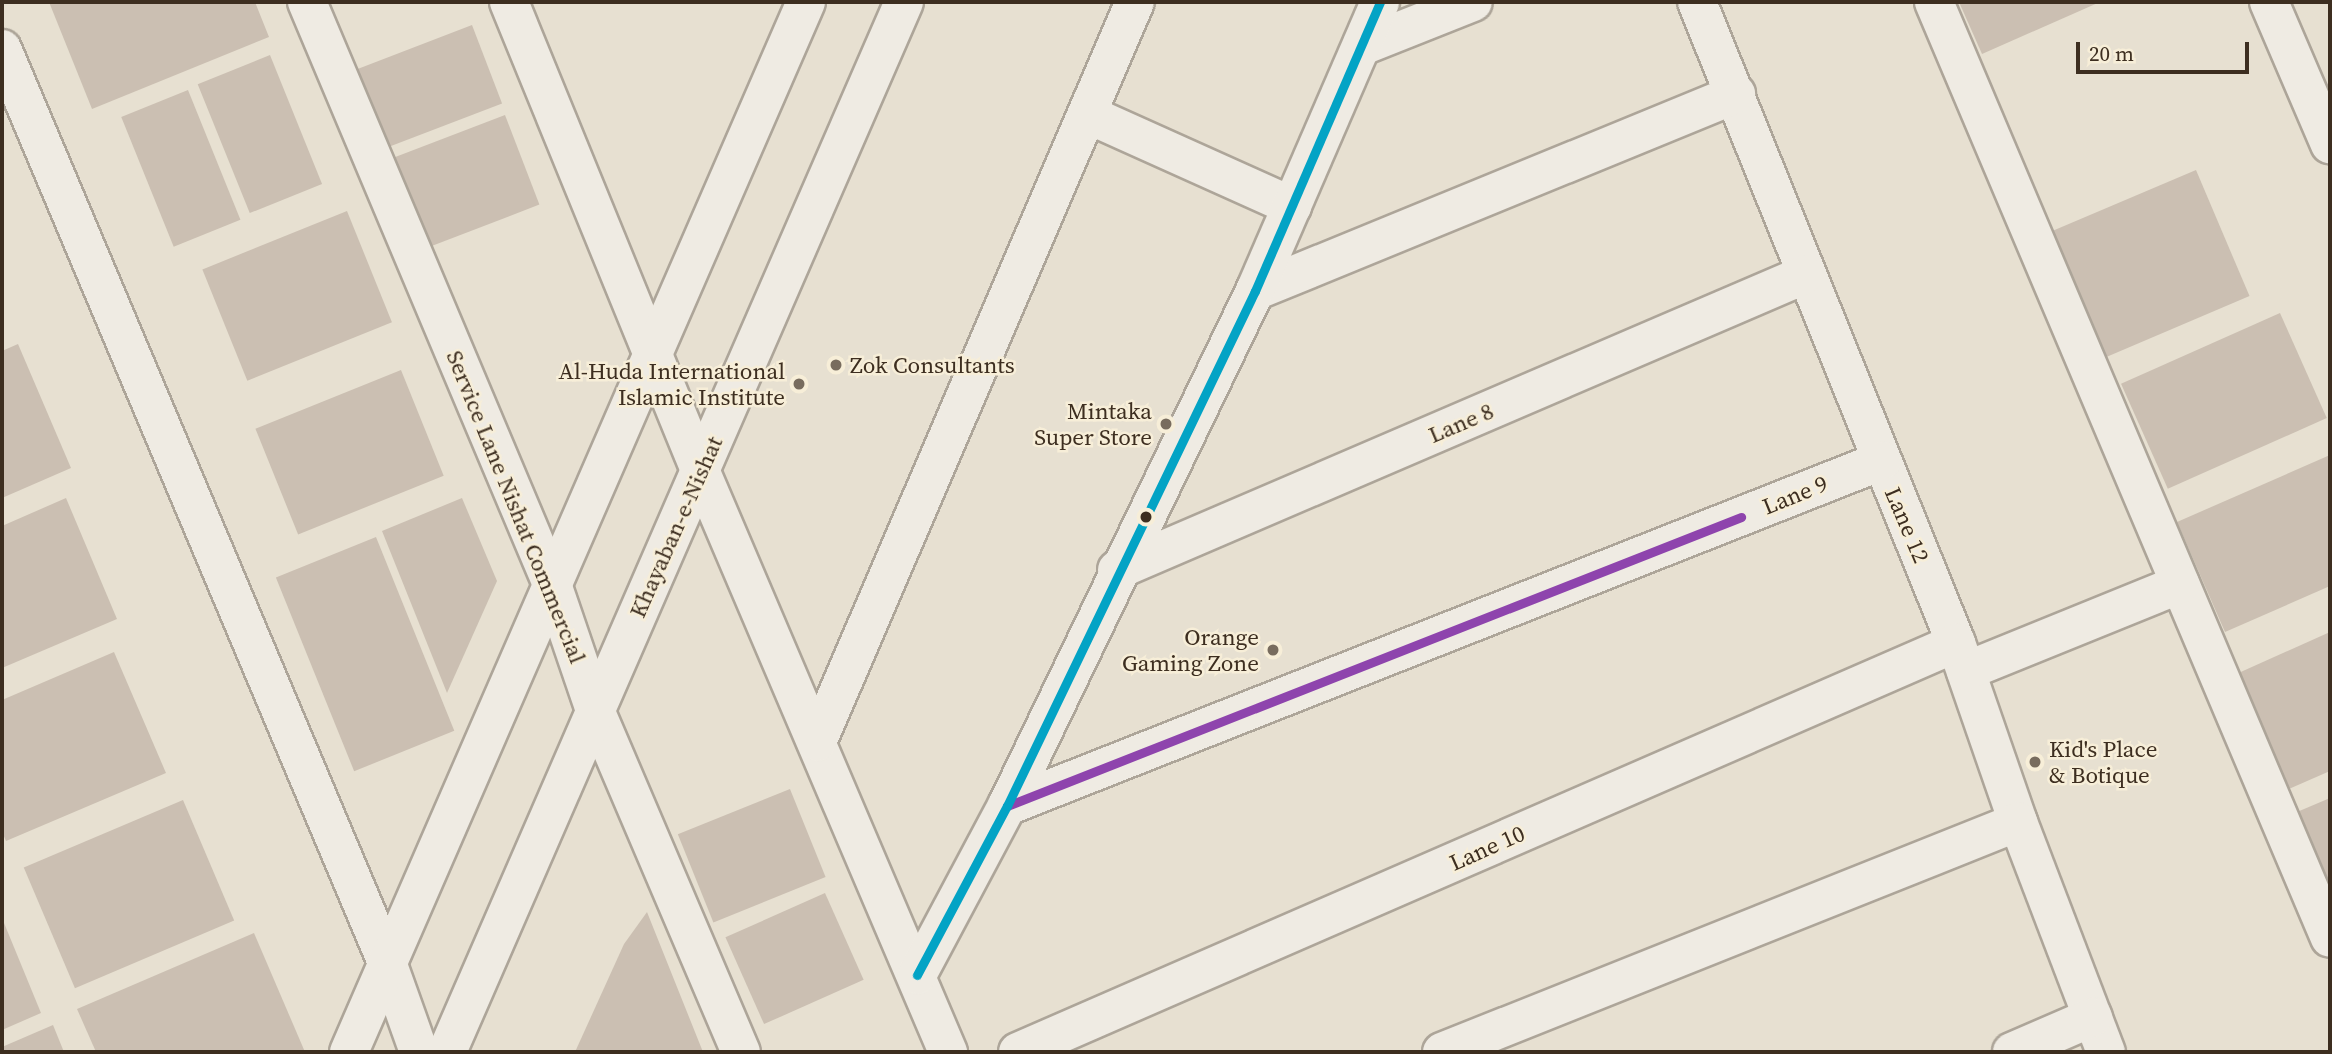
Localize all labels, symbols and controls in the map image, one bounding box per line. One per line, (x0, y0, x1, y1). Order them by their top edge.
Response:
scale bar (2080, 28, 2253, 72)
text: 20 m (2089, 39, 2134, 68)
street label: Service Lane Nishat Commercial (440, 347, 592, 667)
place label: Zok Consultants (850, 351, 1015, 379)
place label: Al-Huda International Islamic Institute (559, 357, 785, 411)
marker: Zok Consultants (828, 357, 844, 373)
marker: Al-Huda International Islamic Institute (791, 376, 807, 392)
place label: Mintaka Super Store (1034, 397, 1152, 451)
street label: Lane 8 (1424, 397, 1498, 449)
marker: Mintaka Super Store (1158, 416, 1174, 432)
street label: Khayaban-e-Nishat (624, 432, 728, 622)
street label: Lane 9 (1758, 470, 1832, 520)
street label: Lane 12 (1879, 483, 1935, 567)
unlabelled marker (1139, 510, 1153, 524)
place label: Orange Gaming Zone (1122, 623, 1259, 677)
marker: Orange Gaming Zone (1265, 642, 1281, 658)
place label: Kid's Place & Botique (2049, 735, 2157, 789)
marker: Kid's Place & Botique (2027, 754, 2043, 770)
street label: Lane 10 (1445, 819, 1529, 877)

